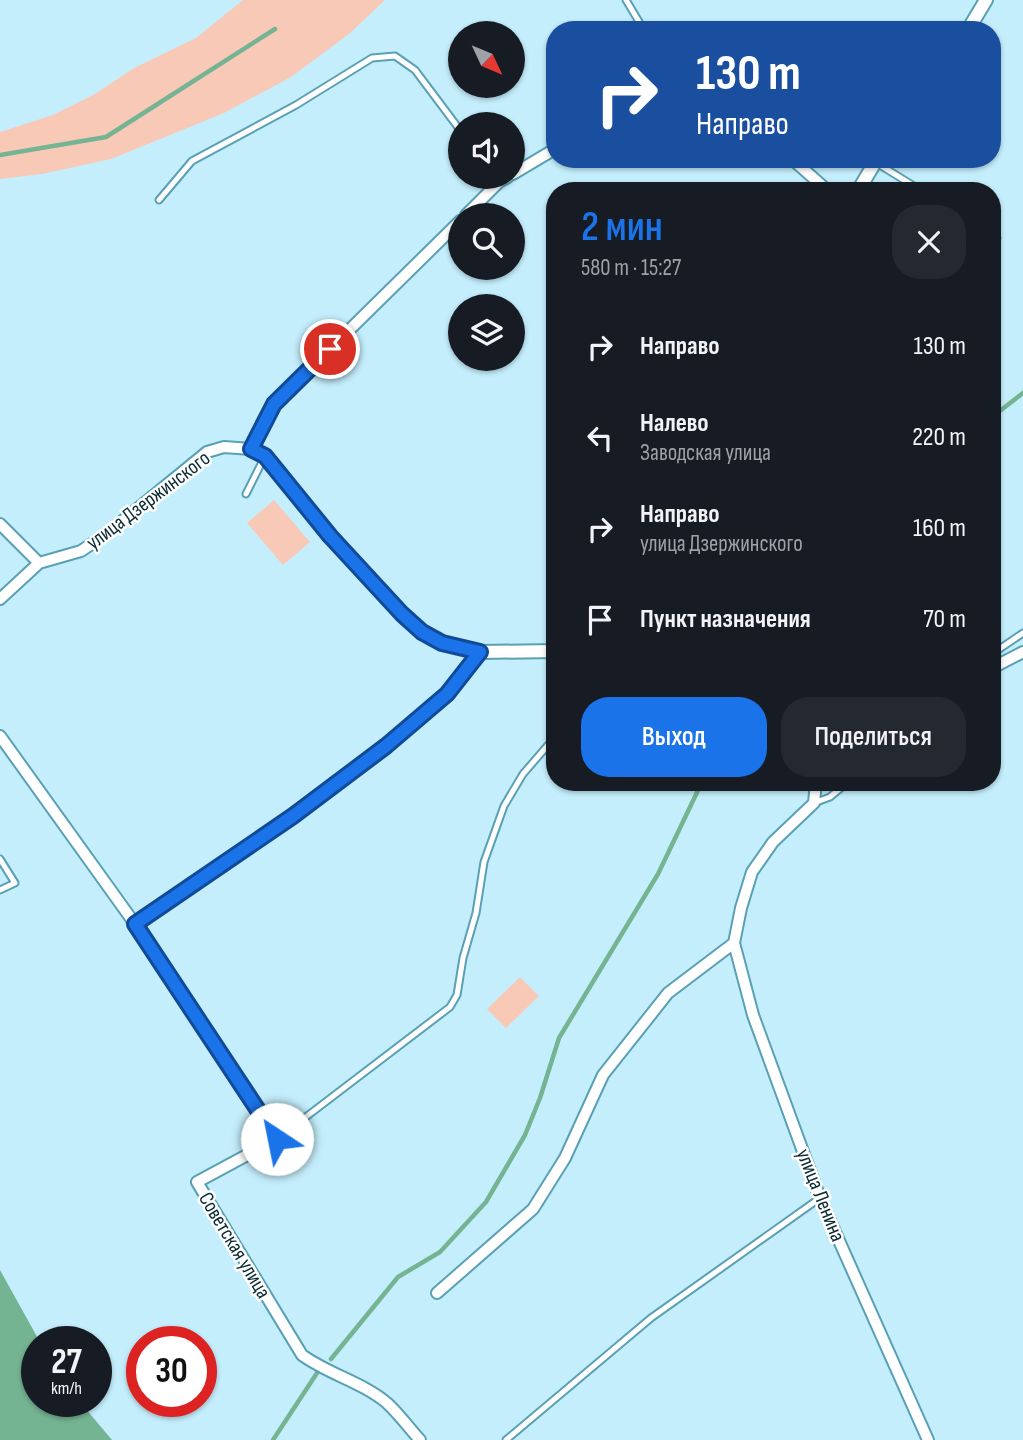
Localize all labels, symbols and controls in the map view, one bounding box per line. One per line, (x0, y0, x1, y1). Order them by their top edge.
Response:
north arrow (448, 21, 525, 98)
map controls (448, 21, 525, 371)
text: 130 m (696, 45, 801, 104)
icon: right (581, 49, 672, 140)
text: Направо (696, 105, 789, 144)
button: sound (448, 112, 525, 189)
text: 2 мин (581, 202, 663, 253)
button: search (448, 203, 525, 280)
button: close (892, 205, 966, 279)
text: 580 m · 15:27 (581, 254, 681, 282)
button: layers (448, 294, 525, 371)
pin (300, 319, 360, 379)
icon: right (581, 328, 619, 366)
icon: arrive (311, 330, 349, 368)
text: Направо (640, 331, 719, 362)
text: 130 m (914, 331, 966, 362)
text: Налево (640, 408, 709, 439)
icon: left (581, 419, 619, 457)
text: 220 m (912, 422, 966, 453)
text: Заводская улица (640, 439, 771, 467)
street label: улица Дзержинского (81, 446, 215, 555)
text: Направо (640, 499, 719, 530)
icon: right (581, 510, 619, 548)
text: 160 m (913, 513, 966, 544)
text: улица Дзержинского (640, 530, 803, 558)
icon: arrive (581, 601, 619, 639)
text: Пункт назначения (640, 604, 811, 635)
text: 70 m (923, 604, 966, 635)
button: Выход (581, 697, 767, 777)
button: Поделиться (781, 697, 966, 777)
position arrow (240, 1102, 314, 1176)
street label: улица Ленина (791, 1145, 851, 1245)
street label: Советская улица (193, 1188, 276, 1303)
speed limit sign: 30 (126, 1326, 217, 1417)
text: 27 (51, 1341, 82, 1384)
text: km/h (51, 1378, 82, 1399)

